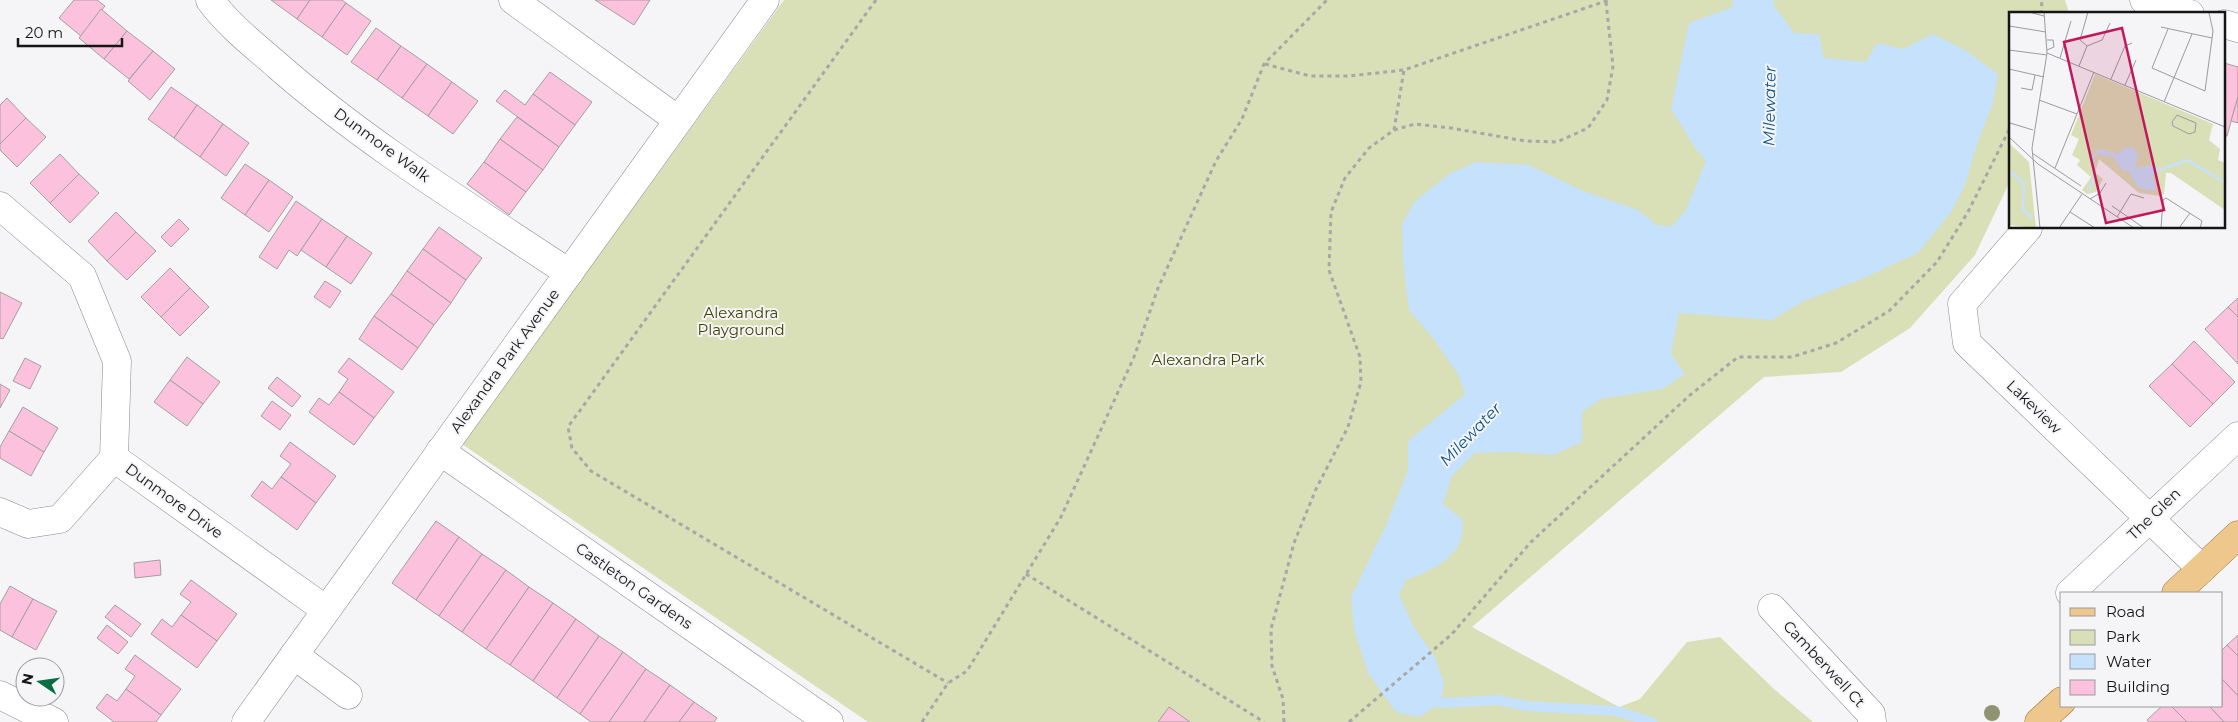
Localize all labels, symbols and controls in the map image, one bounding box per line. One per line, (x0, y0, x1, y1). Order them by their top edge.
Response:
inset map (2009, 12, 2226, 229)
scale bar (18, 15, 121, 47)
text: 20 m (25, 23, 63, 42)
water label: Milewater (1759, 65, 1780, 146)
street label: Dunmore Walk (330, 103, 434, 186)
street label: Alexandra Park Avenue (446, 285, 563, 437)
park label: Alexandra Playground (697, 303, 785, 339)
park label: Alexandra Park (1151, 350, 1265, 369)
street label: Lakeview (2003, 376, 2067, 438)
water label: Milewater (1436, 398, 1506, 470)
street label: Dunmore Drive (122, 459, 227, 542)
street label: The Glen (2123, 484, 2184, 544)
street label: Castleton Gardens (572, 538, 696, 633)
legend (2060, 592, 2223, 707)
text: Road (2106, 602, 2145, 621)
street label: Camberwell Ct (1779, 616, 1869, 711)
text: Park (2106, 627, 2140, 646)
text: Water (2106, 652, 2152, 671)
north arrow (15, 657, 65, 707)
text: N (17, 672, 37, 687)
text: Building (2106, 677, 2170, 696)

